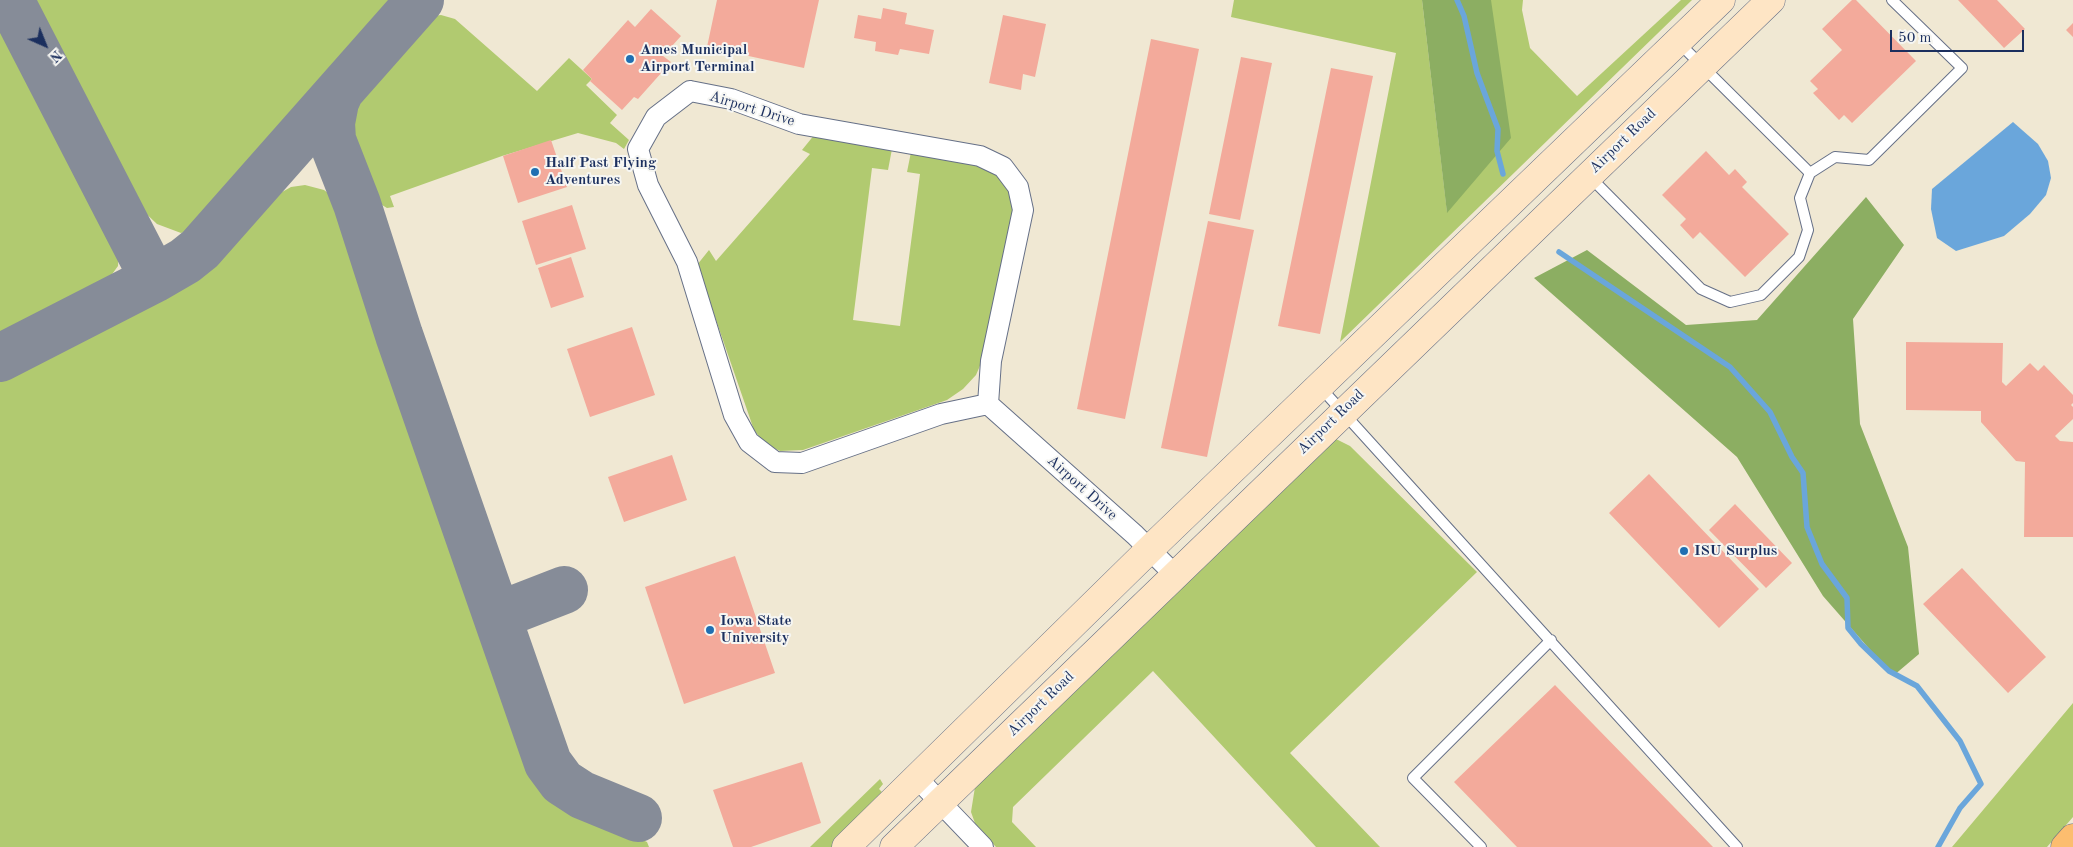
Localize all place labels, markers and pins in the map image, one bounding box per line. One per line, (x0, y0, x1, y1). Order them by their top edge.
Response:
place label: Ames Municipal Airport Terminal (640, 41, 755, 76)
marker: Ames Municipal Airport Terminal (624, 53, 636, 65)
place label: Half Past Flying Adventures (545, 154, 656, 189)
marker: Half Past Flying Adventures (529, 166, 541, 178)
place label: ISU Surplus (1694, 542, 1777, 560)
marker: ISU Surplus (1678, 545, 1690, 557)
place label: Iowa State University (720, 612, 792, 647)
marker: Iowa State University (704, 624, 716, 636)

